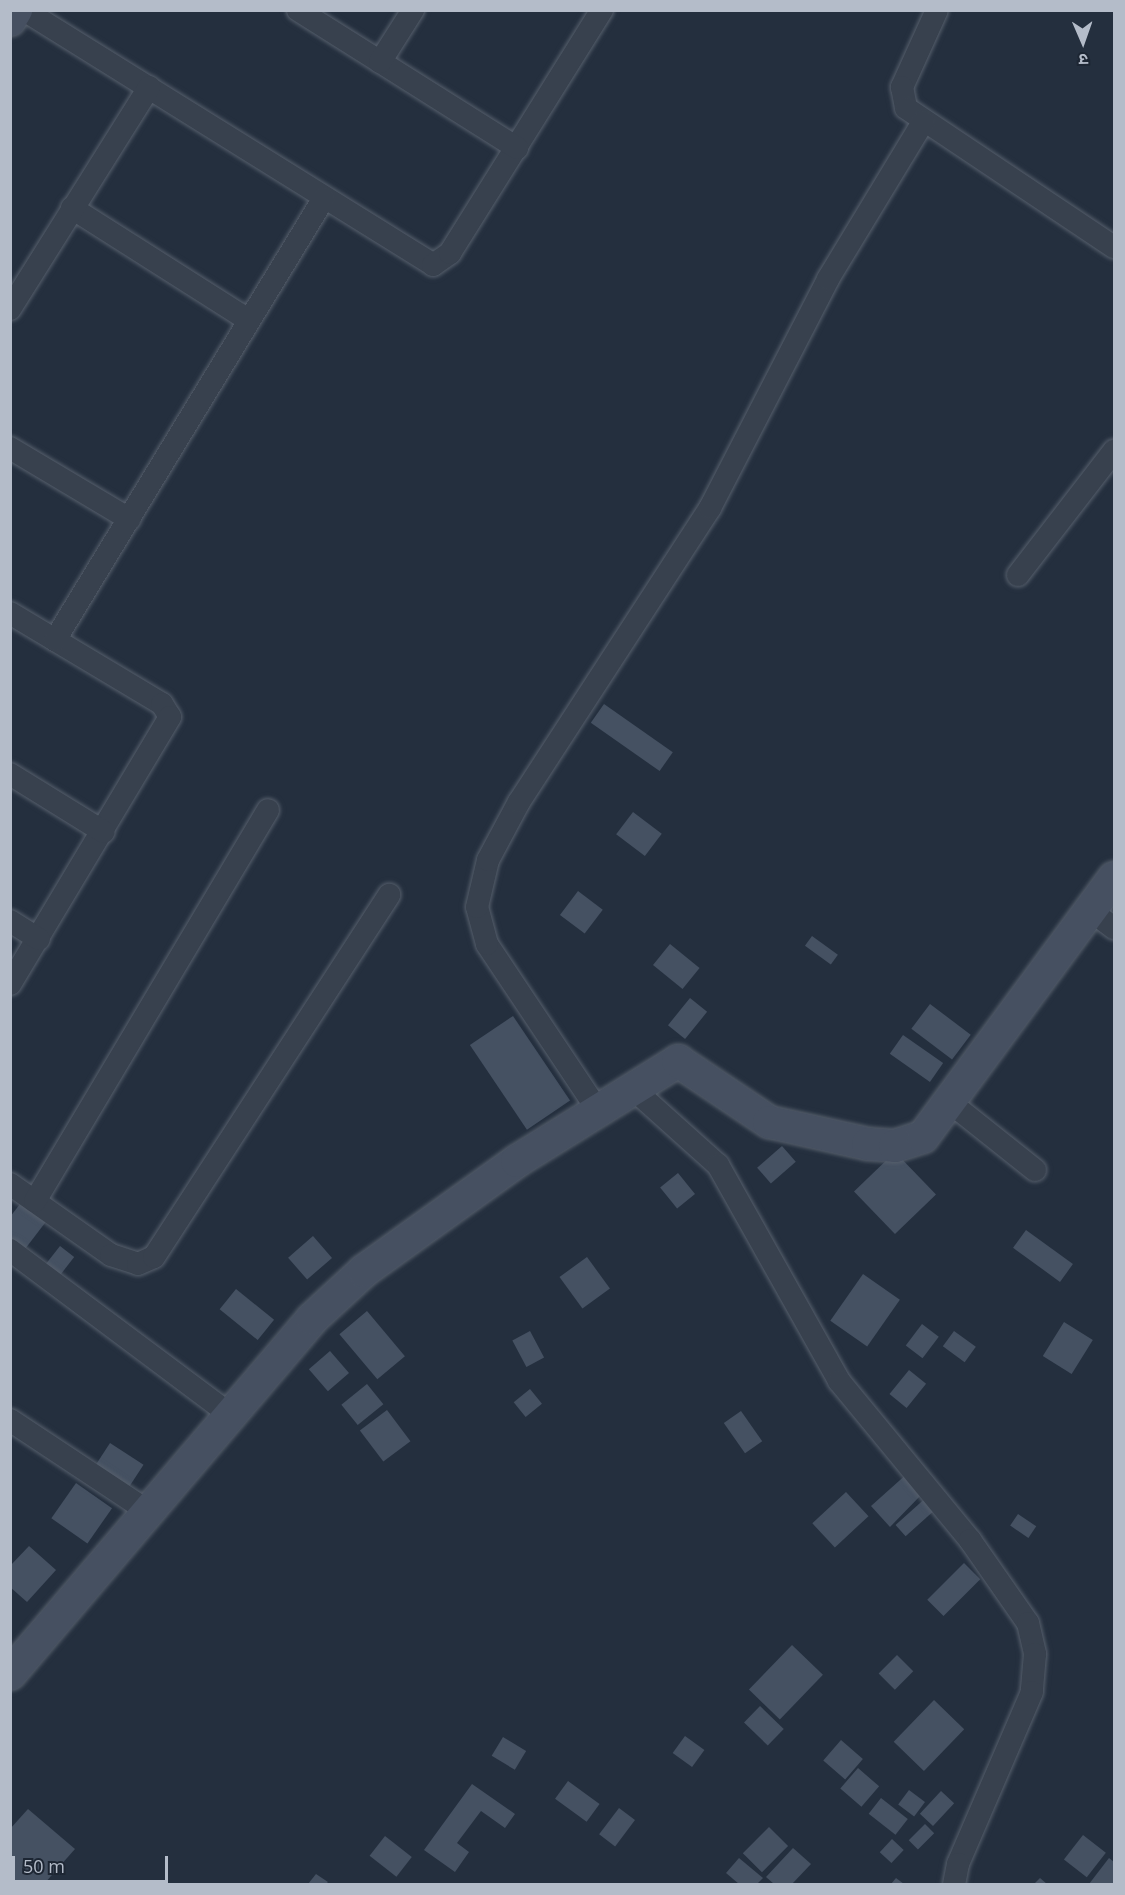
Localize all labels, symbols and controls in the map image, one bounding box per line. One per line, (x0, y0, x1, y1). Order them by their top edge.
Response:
north arrow (1053, 12, 1113, 72)
text: उ (1079, 49, 1089, 71)
scale bar (15, 1844, 171, 1882)
text: 50 m (23, 1854, 65, 1878)

